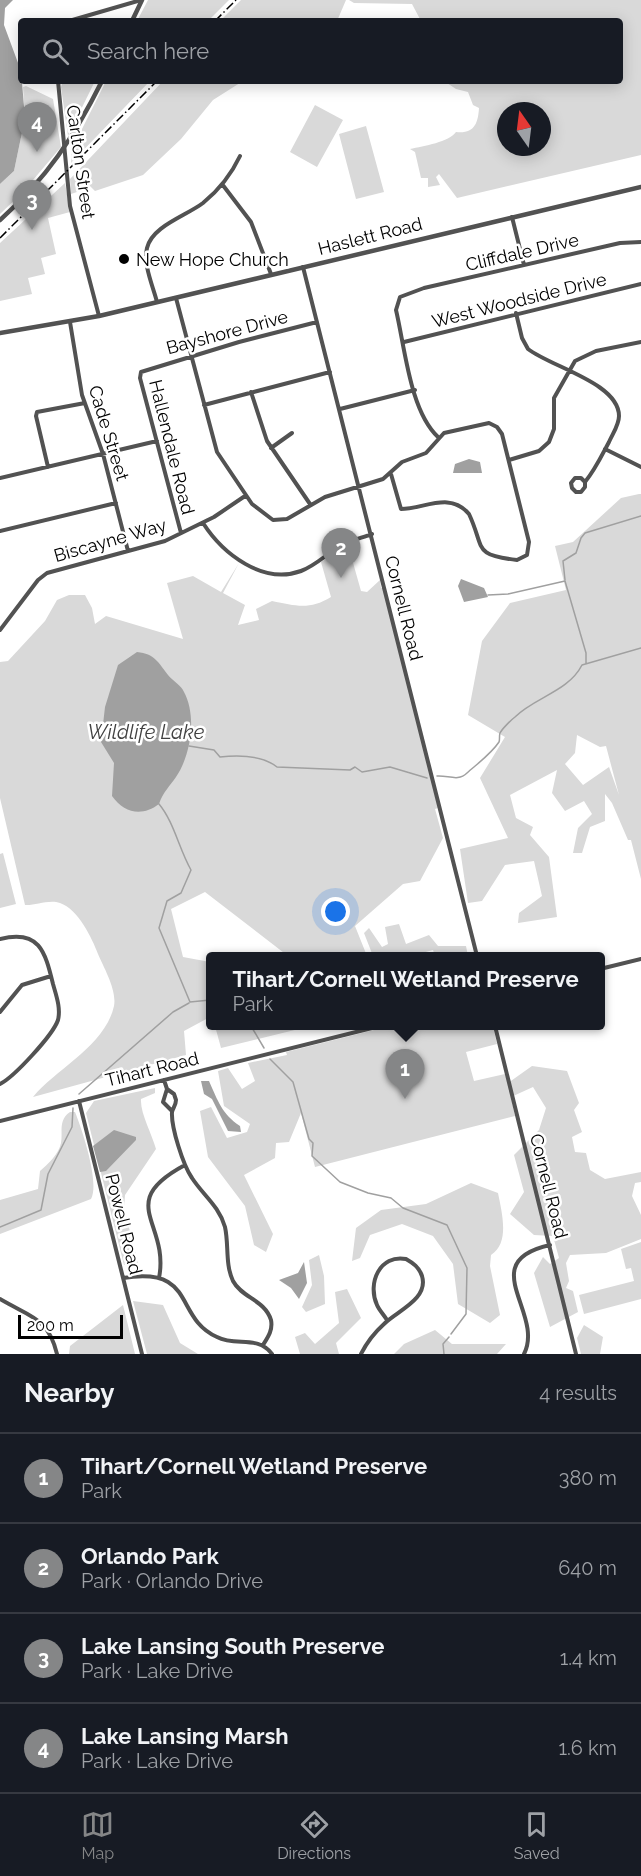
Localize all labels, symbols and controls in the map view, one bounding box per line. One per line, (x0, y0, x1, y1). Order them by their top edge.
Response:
search box (18, 18, 623, 84)
icon: search (39, 35, 72, 68)
text: Search here (87, 38, 209, 64)
pin: 4 (18, 102, 57, 152)
north arrow (497, 102, 551, 156)
street label: Carlton Street (63, 104, 99, 220)
pin: 3 (12, 180, 51, 230)
street label: Haslett Road (316, 213, 424, 259)
street label: Cliffdale Drive (463, 229, 581, 275)
place label: New Hope Church (136, 249, 289, 270)
marker: New Hope Church (117, 252, 131, 266)
street label: West Woodside Drive (430, 268, 609, 332)
street label: Bayshore Drive (164, 306, 291, 358)
street label: Hallendale Road (145, 377, 199, 517)
street label: Cade Street (85, 383, 133, 483)
street label: Biscayne Way (51, 514, 169, 566)
pin: 2 (322, 528, 360, 578)
street label: Cornell Road (381, 553, 427, 663)
water label: Wildlife Lake (88, 720, 205, 744)
your location (321, 897, 350, 926)
popup (206, 952, 605, 1030)
text: Tihart/Cornell Wetland Preserve (232, 966, 579, 992)
text: Park (232, 992, 273, 1016)
street label: Tihart Road (103, 1047, 201, 1091)
pin: 1 (386, 1050, 424, 1099)
street label: Cornell Road (526, 1131, 572, 1241)
street label: Powell Road (101, 1171, 147, 1277)
scale bar (18, 1312, 123, 1340)
text: 200 m (27, 1316, 74, 1335)
text: Nearby (24, 1378, 114, 1408)
text: 4 results (539, 1381, 617, 1405)
text: Tihart/Cornell Wetland Preserve (81, 1453, 427, 1479)
text: 1 (39, 1466, 48, 1490)
text: 380 m (559, 1466, 617, 1490)
text: Park (81, 1479, 122, 1503)
text: Orlando Park (81, 1543, 219, 1569)
text: 2 (38, 1556, 49, 1580)
text: 640 m (558, 1556, 617, 1580)
text: Park · Orlando Drive (81, 1569, 263, 1593)
text: Lake Lansing South Preserve (81, 1633, 384, 1659)
text: 3 (38, 1646, 49, 1670)
text: 1.4 km (560, 1646, 617, 1670)
text: Park · Lake Drive (81, 1659, 233, 1683)
text: Lake Lansing Marsh (81, 1723, 289, 1749)
text: 4 (38, 1736, 49, 1760)
text: 1.6 km (559, 1736, 617, 1760)
text: Park · Lake Drive (81, 1749, 233, 1773)
tab: Map (81, 1808, 114, 1863)
tab: Directions (277, 1808, 351, 1863)
tab: Saved (514, 1808, 560, 1863)

